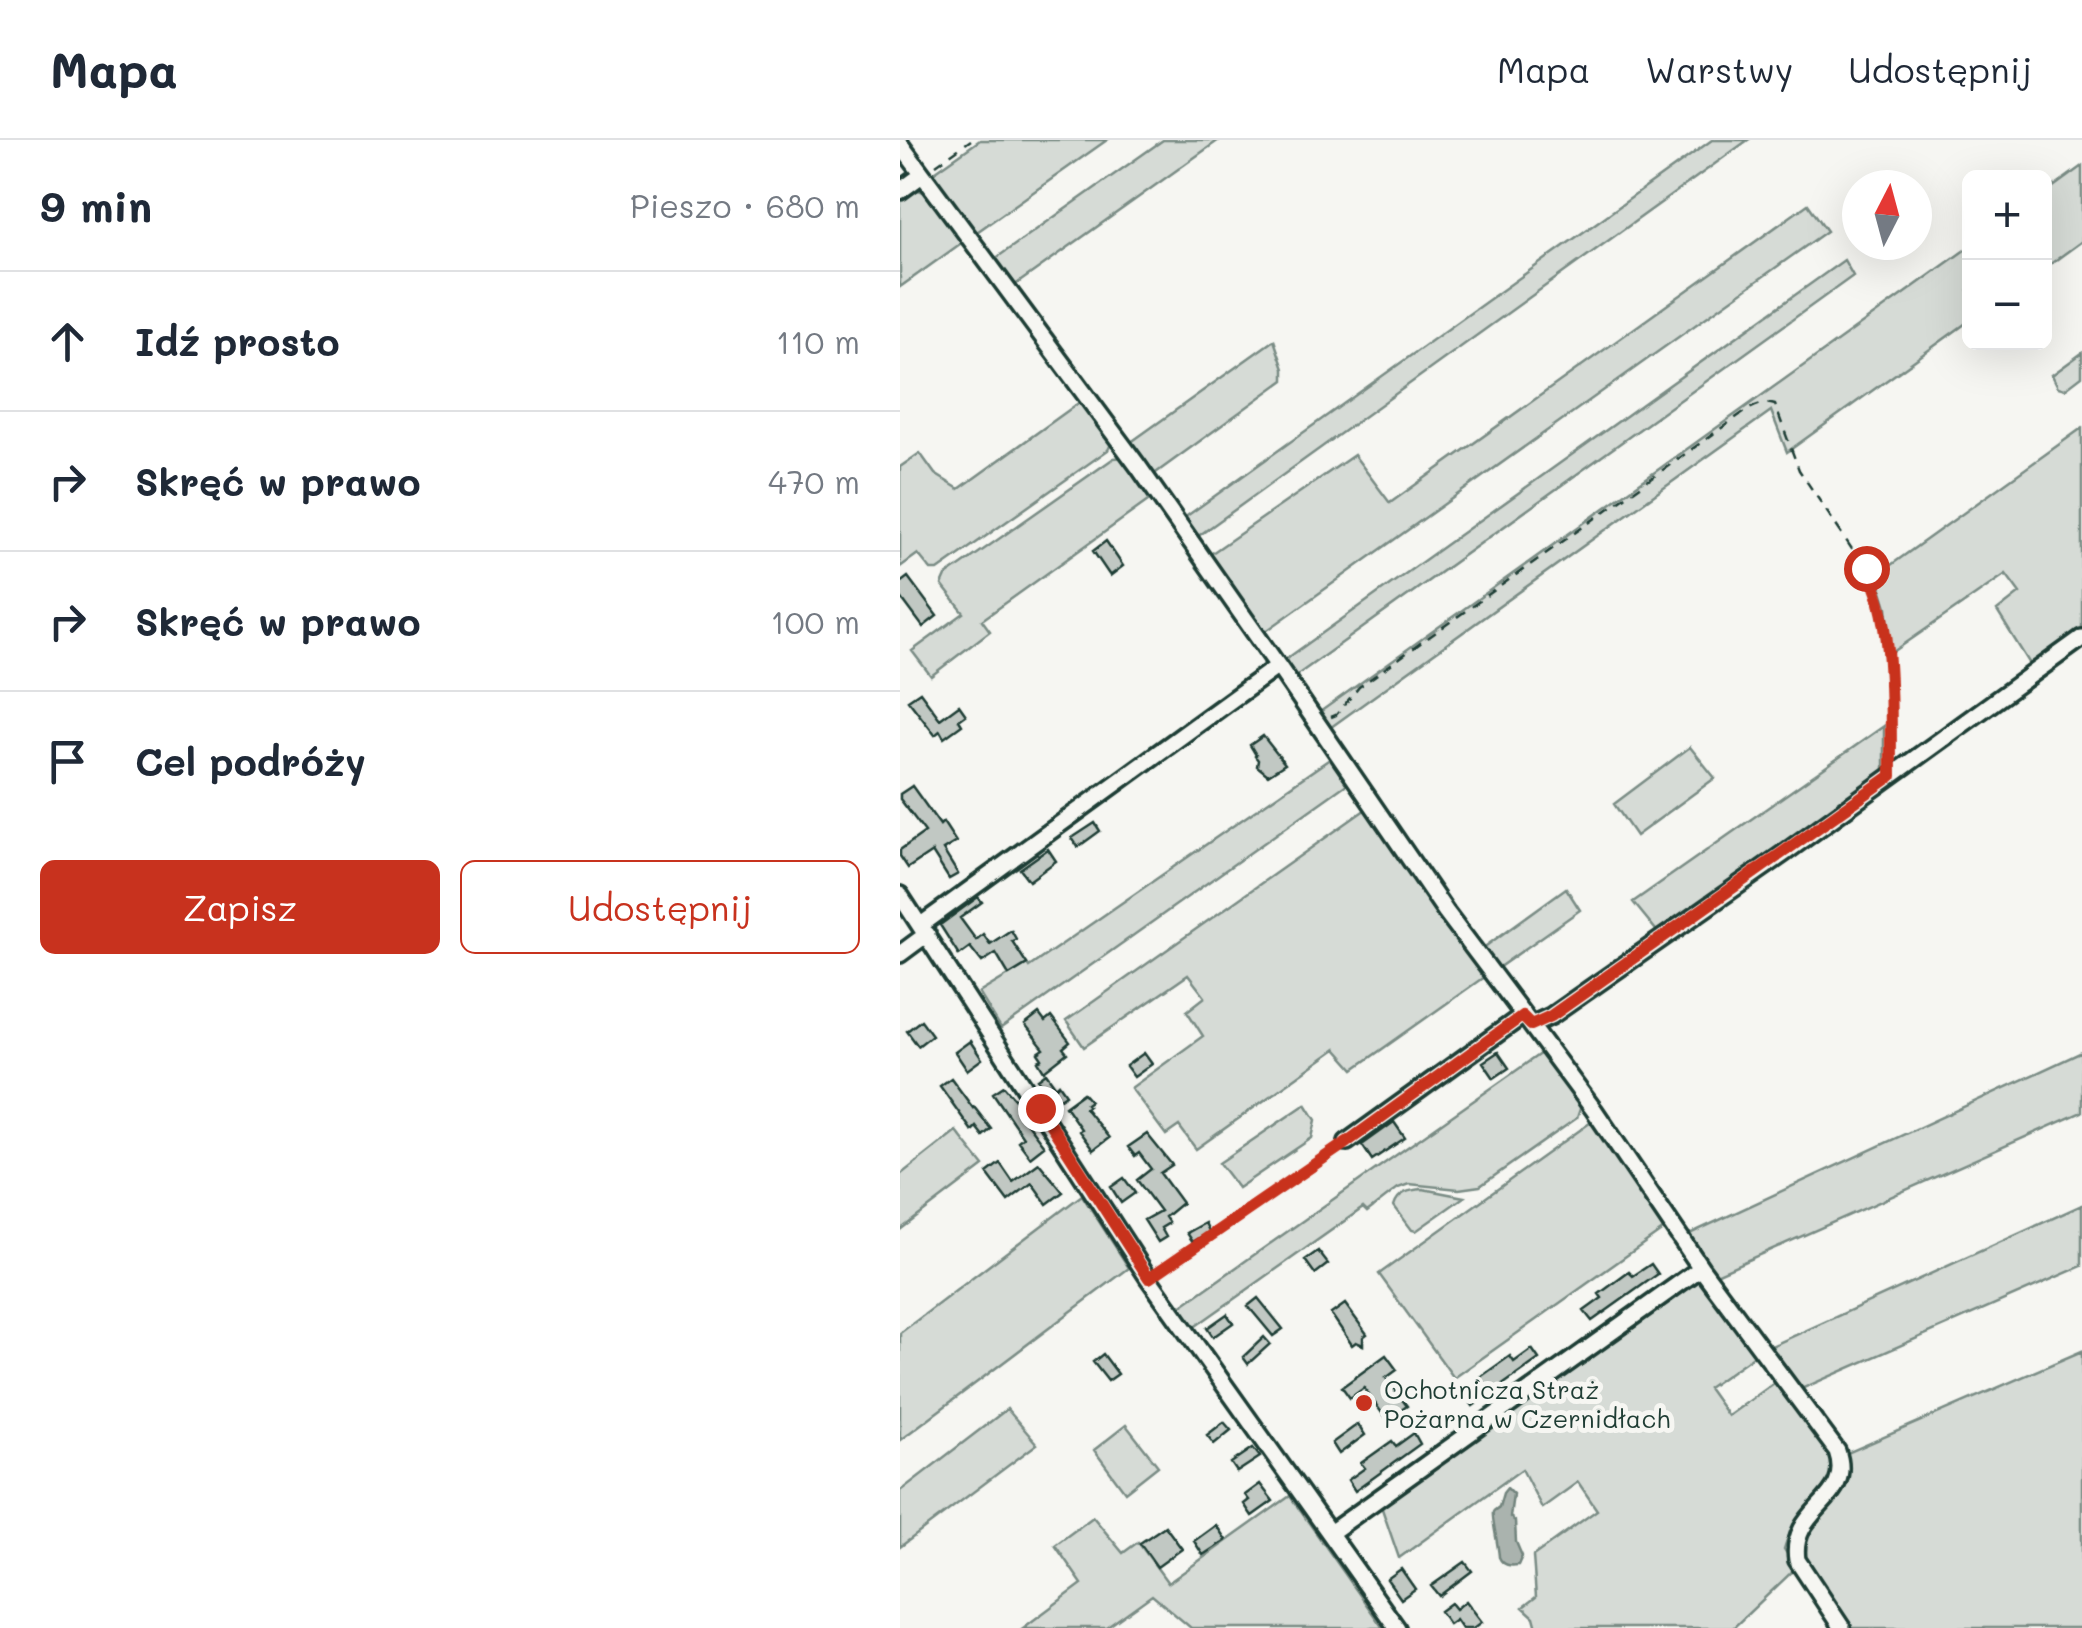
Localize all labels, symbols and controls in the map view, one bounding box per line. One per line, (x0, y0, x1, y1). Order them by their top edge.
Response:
text: Mapa (50, 38, 178, 100)
text: Mapa (1497, 46, 1590, 92)
text: Warstwy (1645, 46, 1793, 92)
text: Udostępnij (1848, 46, 2032, 92)
north arrow (1842, 170, 1932, 260)
map controls (1962, 170, 2052, 350)
button: + (1962, 170, 2052, 260)
text: 9 min (40, 178, 152, 233)
text: Pieszo · 680 m (630, 184, 860, 226)
button: − (1962, 260, 2052, 350)
icon: ahead (40, 314, 95, 369)
text: Idź prosto (135, 316, 339, 366)
text: 110 m (776, 320, 860, 362)
icon: right (40, 454, 95, 509)
text: Skręć w prawo (135, 456, 420, 506)
text: 470 m (768, 460, 860, 502)
route start (1844, 546, 1890, 592)
icon: right (40, 594, 95, 649)
text: Skręć w prawo (135, 596, 420, 646)
text: 100 m (770, 600, 860, 642)
icon: arrive (40, 734, 95, 789)
text: Cel podróży (135, 736, 366, 786)
button: Zapisz (40, 860, 440, 954)
button: Udostępnij (460, 860, 860, 954)
route end (1018, 1086, 1064, 1132)
place label: Ochotnicza Straż Pożarna w Czernidłach (1384, 1373, 1670, 1434)
marker: Ochotnicza Straż Pożarna w Czernidłach (1353, 1392, 1375, 1414)

